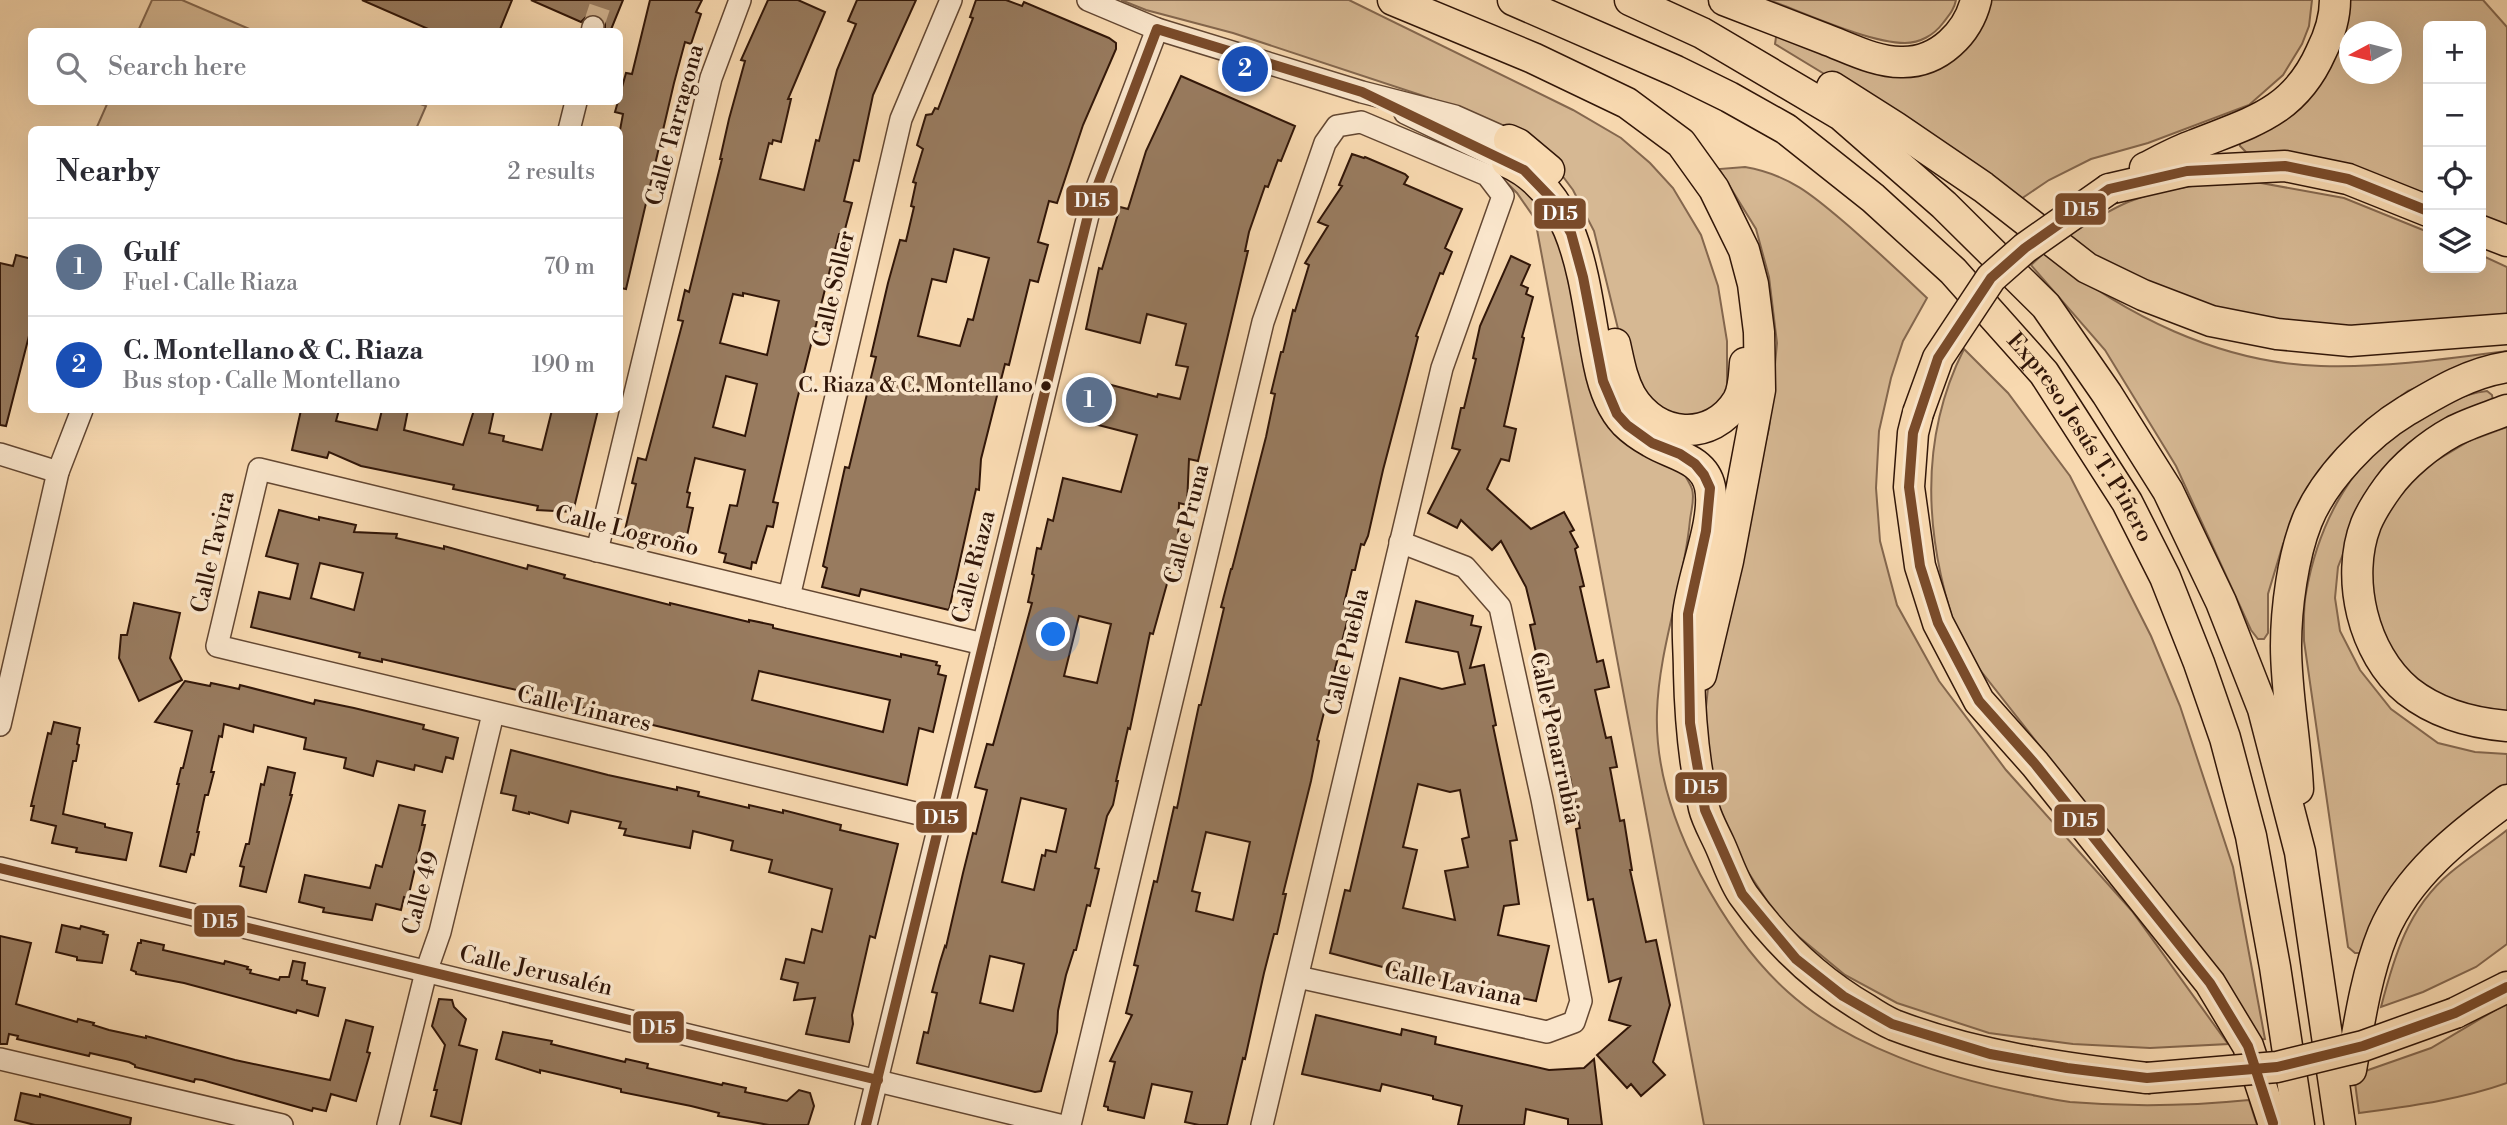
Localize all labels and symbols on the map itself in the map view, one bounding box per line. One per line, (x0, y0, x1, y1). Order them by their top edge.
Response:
north arrow (2339, 21, 2402, 84)
street label: Calle Tarragona (640, 41, 710, 209)
pin: 2 (1222, 43, 1268, 95)
line badge: D15 (1065, 184, 1119, 217)
text: D15 (1074, 189, 1110, 213)
line badge: D15 (2054, 192, 2107, 226)
line badge: D15 (1533, 197, 1587, 230)
text: D15 (2063, 198, 2099, 222)
text: D15 (1542, 202, 1578, 226)
street label: Calle Soller (807, 228, 861, 350)
street label: Expreso Jesús T. Piñero (2001, 327, 2159, 547)
place label: C. Riaza & C. Montellano (798, 373, 1033, 399)
pin: 1 (1066, 374, 1112, 426)
marker: C. Riaza & C. Montellano (1039, 379, 1053, 393)
street label: Calle Pruna (1159, 461, 1215, 587)
street label: Calle Tavira (185, 488, 241, 616)
street label: Calle Logroño (552, 500, 702, 562)
street label: Calle Riaza (946, 507, 1002, 626)
street label: Calle Puebla (1319, 585, 1375, 718)
your location (1036, 617, 1070, 651)
street label: Calle Penarrubia (1523, 649, 1587, 827)
street label: Calle Linares (514, 680, 654, 738)
line badge: D15 (1674, 771, 1728, 804)
text: D15 (1683, 776, 1719, 800)
line badge: D15 (915, 800, 968, 834)
line badge: D15 (2053, 803, 2106, 837)
text: D15 (923, 806, 959, 830)
text: D15 (2062, 809, 2098, 833)
street label: Calle 49 (396, 848, 446, 938)
line badge: D15 (193, 904, 246, 938)
text: D15 (202, 910, 238, 934)
street label: Calle Jerusalén (457, 940, 616, 1002)
street label: Calle Laviana (1382, 956, 1525, 1012)
line badge: D15 (632, 1010, 685, 1044)
text: D15 (640, 1016, 676, 1040)

